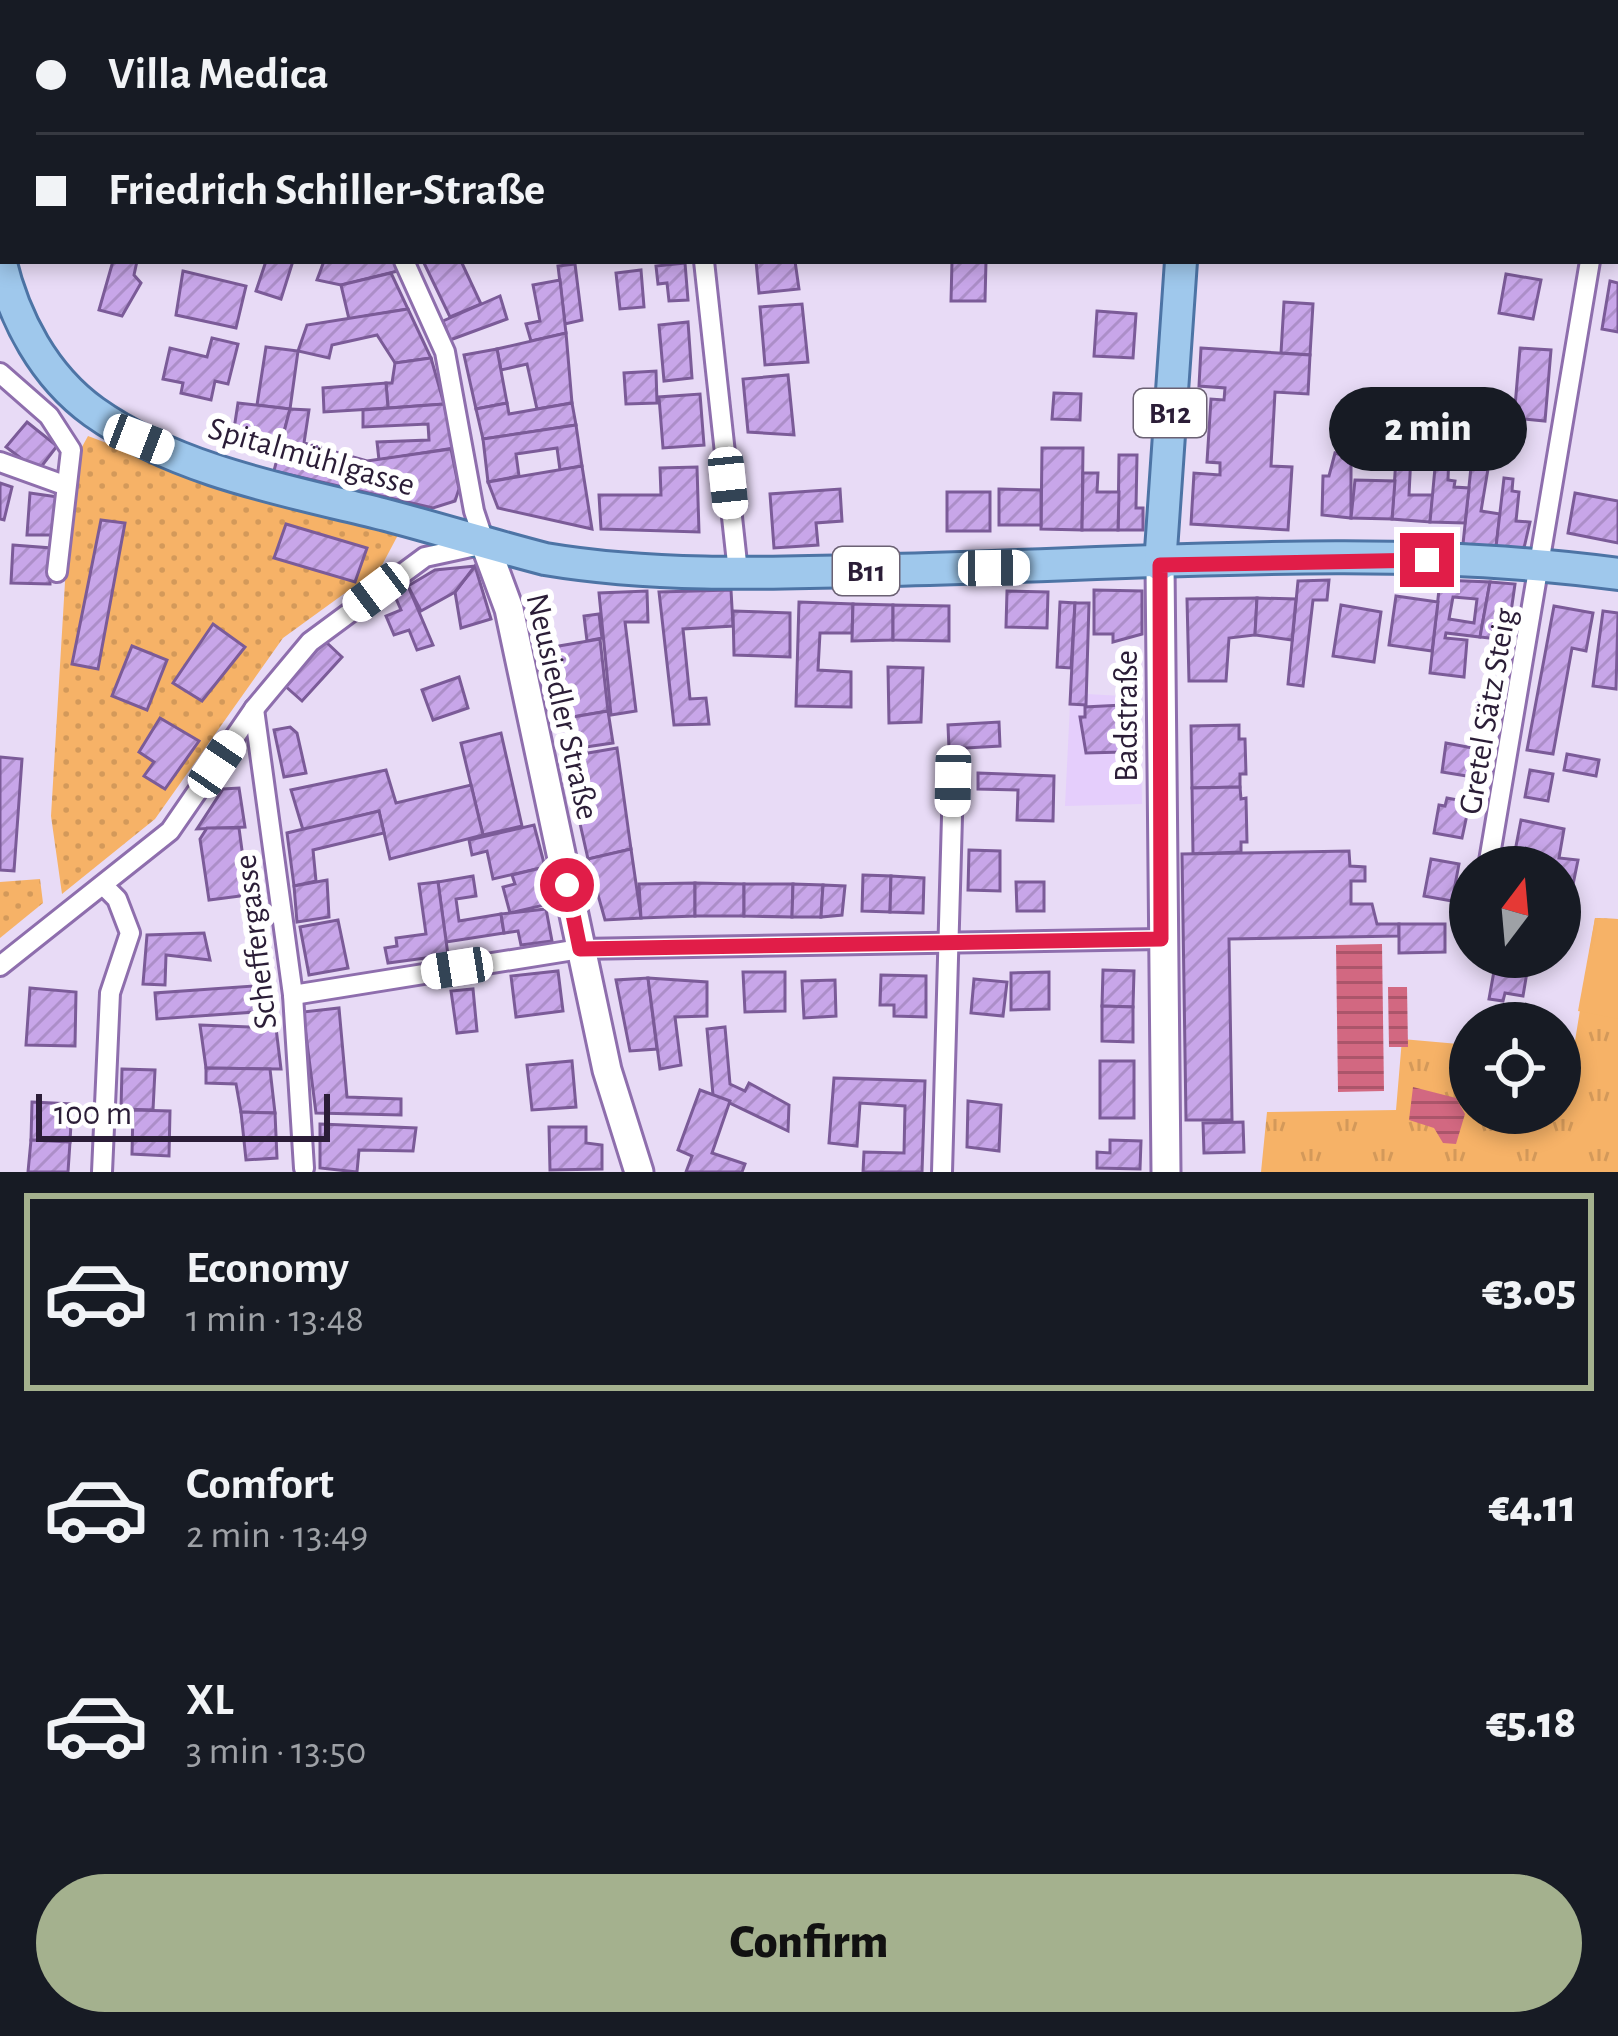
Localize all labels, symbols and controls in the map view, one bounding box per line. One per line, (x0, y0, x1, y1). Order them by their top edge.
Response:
text: Villa Medica (108, 52, 329, 97)
text: Friedrich Schiller-Straße (108, 168, 545, 213)
callout: 2 min (1328, 386, 1526, 470)
road number: B12 (1134, 389, 1206, 437)
car (99, 409, 179, 469)
text: 2 min (1384, 409, 1472, 448)
street label: Spitalmühlgasse (204, 412, 418, 503)
car (706, 445, 750, 521)
route end (1400, 533, 1454, 587)
road number: B11 (833, 547, 899, 595)
car (958, 549, 1030, 587)
car (336, 556, 416, 628)
street label: Neusiedler Straße (519, 590, 604, 823)
street label: Gretel Sätz Steig (1454, 606, 1523, 817)
street label: Badstraße (1111, 650, 1144, 782)
car (182, 724, 252, 804)
car (934, 745, 972, 817)
north arrow (1449, 846, 1581, 978)
map controls (1449, 846, 1581, 1134)
street label: Scheffergasse (229, 852, 284, 1031)
route start (540, 858, 594, 912)
car (419, 945, 495, 991)
button: locate (1449, 1002, 1581, 1134)
scale bar (36, 1088, 330, 1141)
text: 100 m (54, 1098, 132, 1131)
icon: car (42, 1238, 150, 1346)
text: Economy (186, 1246, 349, 1291)
text: €3.05 (1482, 1269, 1576, 1314)
text: 1 min · 13:48 (186, 1300, 364, 1339)
icon: car (42, 1454, 150, 1562)
text: Comfort (186, 1462, 334, 1507)
text: €4.11 (1489, 1485, 1576, 1530)
text: 2 min · 13:49 (186, 1516, 368, 1555)
icon: car (42, 1670, 150, 1778)
text: XL (186, 1678, 234, 1723)
text: €5.18 (1486, 1701, 1576, 1746)
text: 3 min · 13:50 (186, 1732, 366, 1771)
button: Confirm (36, 1874, 1582, 2012)

